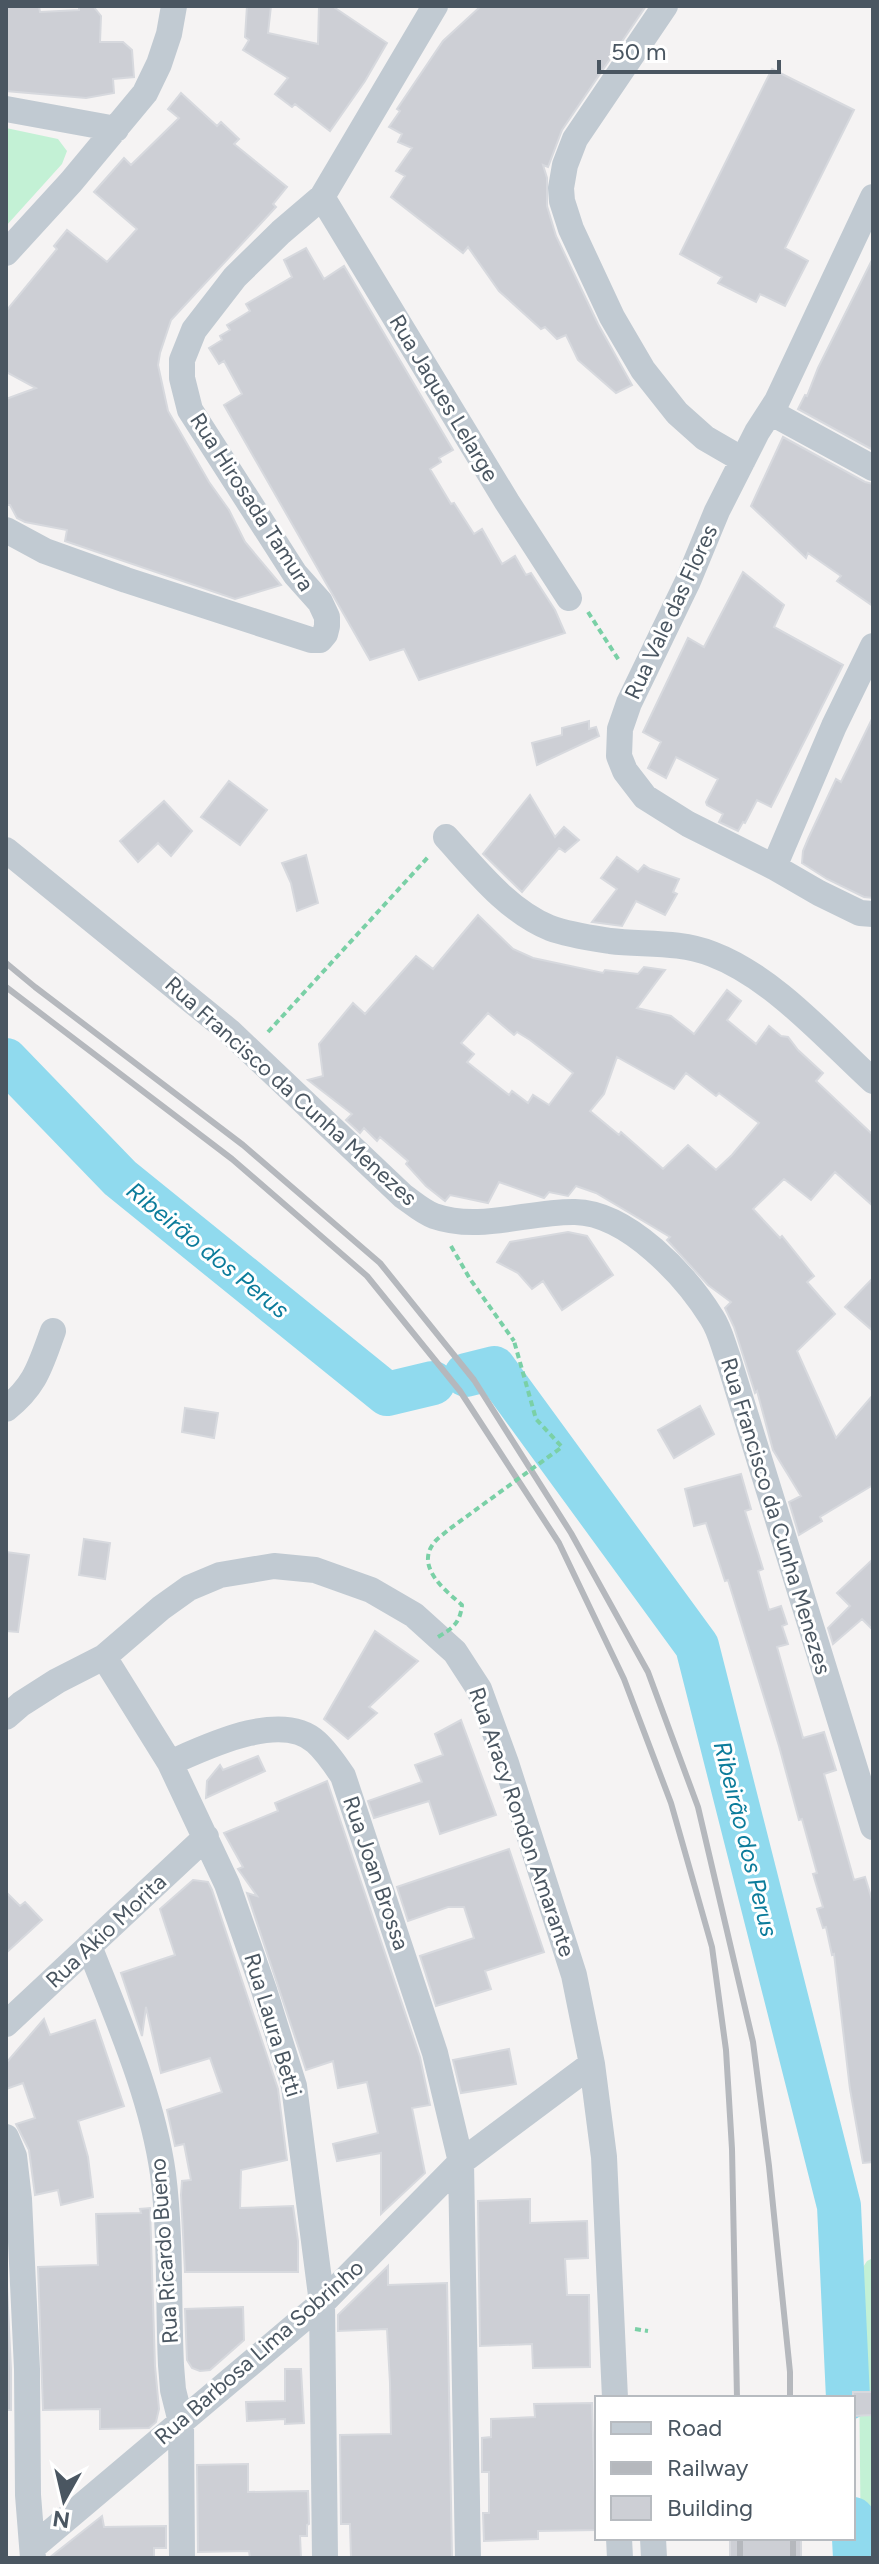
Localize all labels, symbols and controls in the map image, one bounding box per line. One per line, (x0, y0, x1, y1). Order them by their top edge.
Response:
scale bar (599, 24, 779, 74)
text: 50 m (611, 37, 667, 66)
street label: Rua Jaques Lelarge (384, 310, 504, 486)
street label: Rua Hirosada Tamura (184, 408, 320, 596)
street label: Rua Vale das Flores (619, 520, 723, 704)
street label: Rua Francisco da Cunha Menezes (159, 971, 423, 1211)
water label: Ribeirão dos Perus (121, 1176, 295, 1324)
street label: Rua Francisco da Cunha Menezes (715, 1354, 837, 1678)
street label: Rua Aracy Rondon Amarante (463, 1684, 581, 1960)
water label: Ribeirão dos Perus (708, 1738, 784, 1940)
street label: Rua Joan Brossa (337, 1792, 415, 1954)
street label: Rua Akio Morita (40, 1868, 172, 1994)
street label: Rua Laura Betti (238, 1950, 308, 2100)
street label: Rua Ricardo Bueno (144, 2157, 184, 2345)
street label: Rua Barbosa Lima Sobrinho (149, 2254, 369, 2450)
legend (595, 2396, 855, 2540)
text: Road (667, 2413, 722, 2442)
text: Railway (667, 2453, 749, 2482)
north arrow (24, 2460, 104, 2540)
text: Building (667, 2493, 753, 2522)
text: N (51, 2505, 72, 2534)

